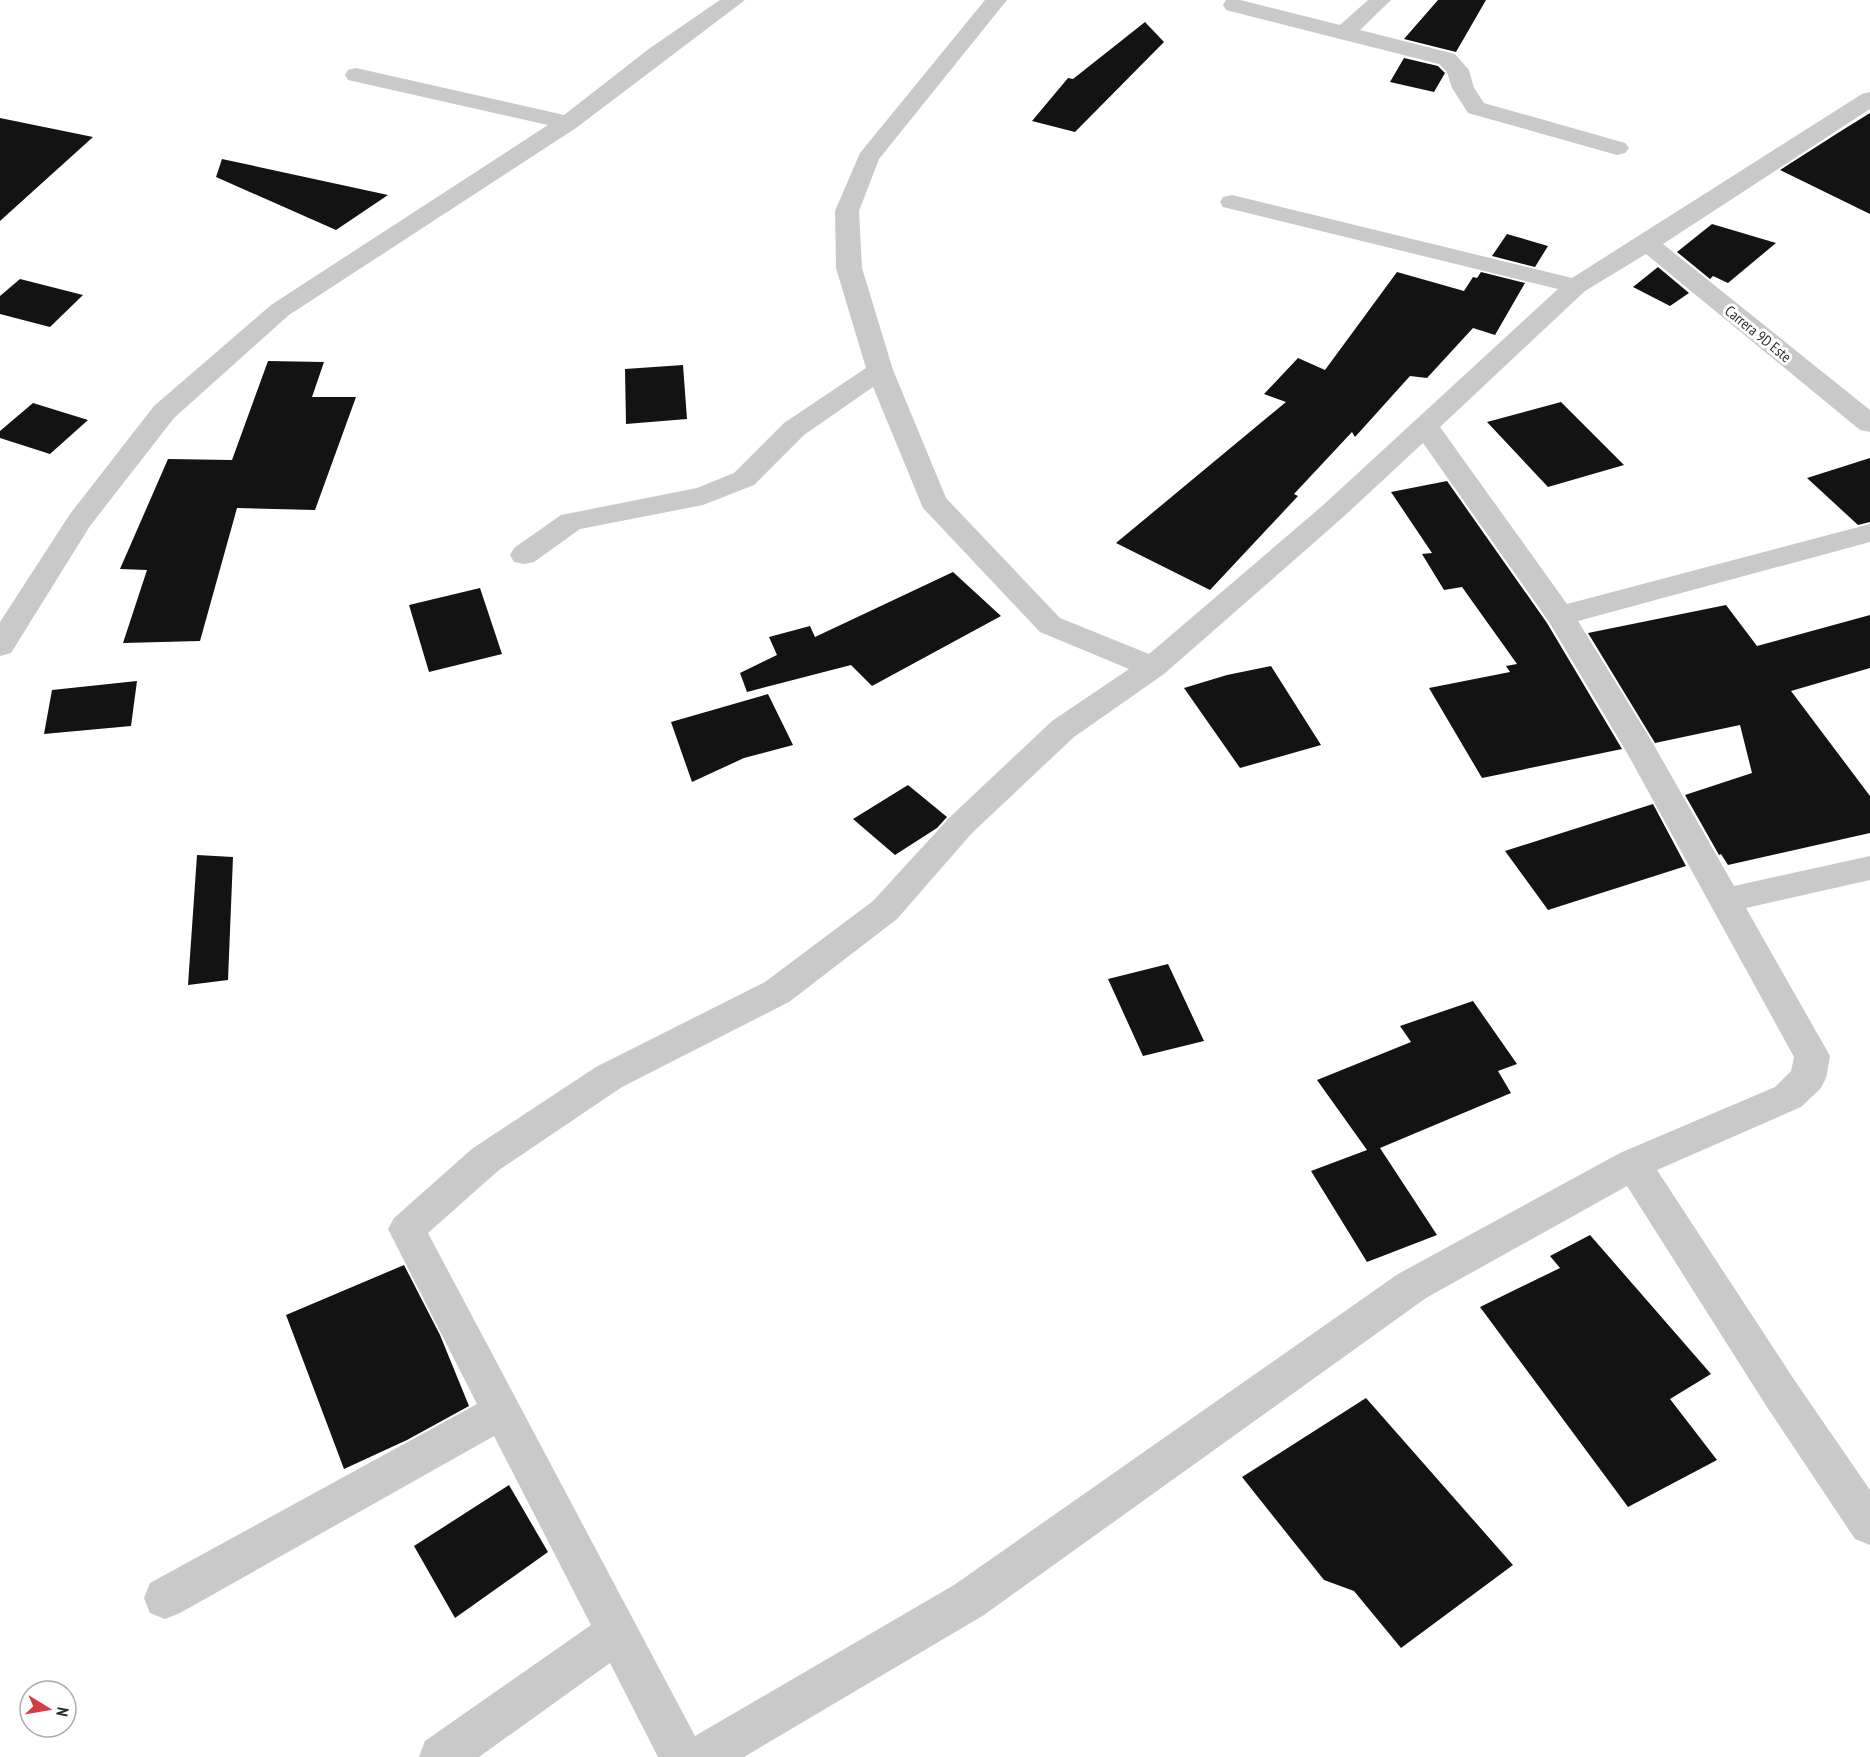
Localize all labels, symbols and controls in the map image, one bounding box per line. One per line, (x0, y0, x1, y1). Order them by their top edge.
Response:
street label: Carrera 9D Este (1721, 301, 1795, 366)
north arrow (18, 1679, 78, 1739)
text: N (52, 1706, 73, 1718)

